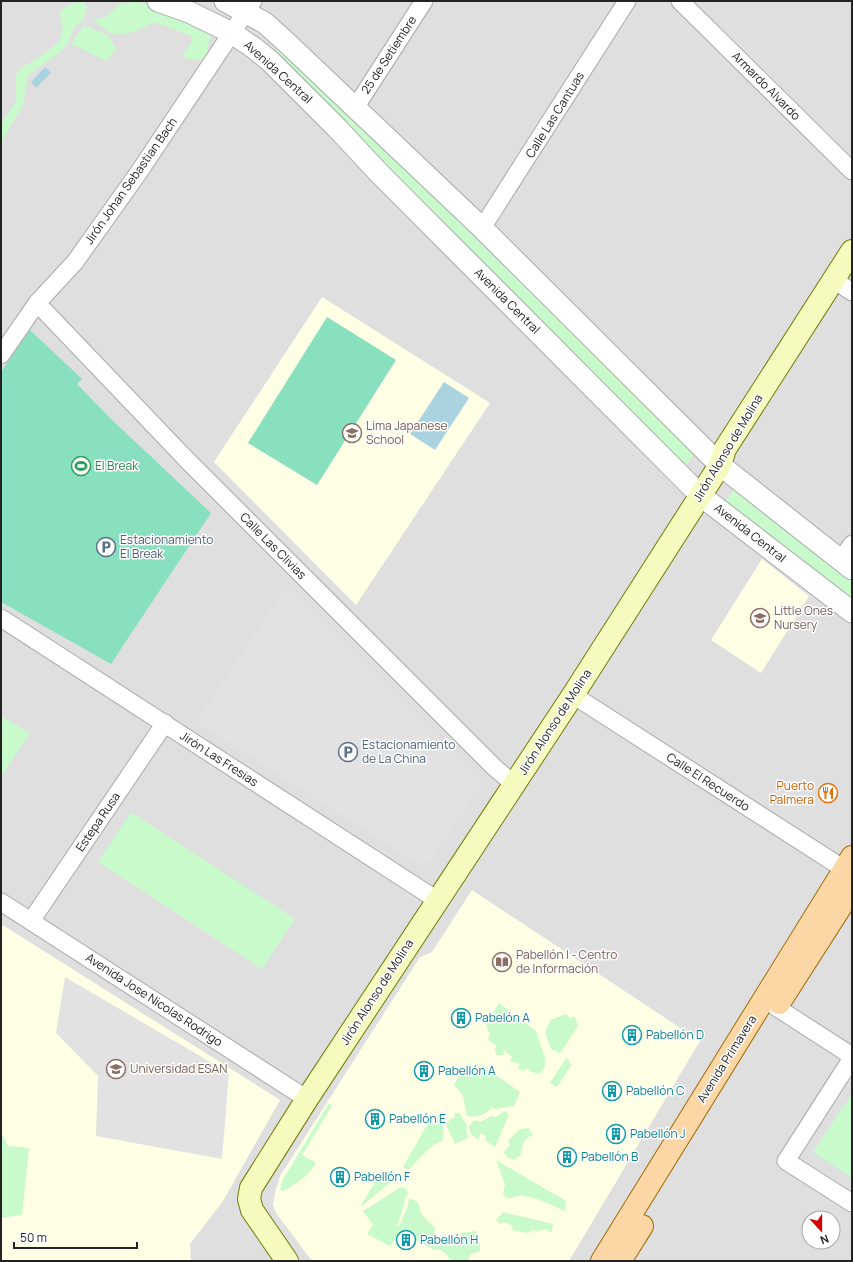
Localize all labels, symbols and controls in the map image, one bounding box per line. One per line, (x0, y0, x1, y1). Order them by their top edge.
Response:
street label: 25 de Setiembre (357, 12, 420, 97)
street label: Avenida Central (240, 36, 316, 107)
street label: Armardo Alvardo (728, 48, 804, 124)
street label: Calle Las Cantuas (521, 68, 588, 161)
street label: Jirón Johan Sebastian Bach (80, 114, 181, 248)
street label: Avenida Central (471, 264, 544, 337)
street label: Jirón Alonso de Molina (689, 391, 766, 505)
place label: Lima Japanese School (366, 417, 448, 448)
school or university icon: Lima Japanese School (341, 422, 363, 444)
sports icon: El Break (70, 455, 92, 477)
place label: El Break (95, 457, 139, 474)
street label: Avenida Central (711, 499, 790, 566)
street label: Calle Las Clivias (236, 509, 310, 583)
place label: Estacionamiento El Break (120, 531, 213, 562)
parking icon: Estacionamiento El Break (95, 536, 117, 558)
place label: Little Ones Nursery (774, 602, 833, 633)
school or university icon: Little Ones Nursery (749, 607, 771, 629)
street label: Jirón Alonso de Molina (514, 666, 595, 778)
street label: Jirón Las Fresias (177, 727, 262, 790)
place label: Estacionamiento de La China (362, 736, 455, 767)
parking icon: Estacionamiento de La China (337, 741, 359, 763)
street label: Calle El Recuerdo (663, 748, 753, 815)
place label: Puerto Palmera (770, 777, 814, 808)
restaurant icon: Puerto Palmera (817, 782, 839, 804)
street label: Estepa Rusa (71, 789, 124, 855)
street label: Jirón Alonso de Molina (336, 936, 417, 1048)
place label: Pabellón I - Centro de Información (516, 946, 617, 977)
street label: Avenida Jose Nicolas Rodrigo (83, 949, 226, 1050)
library icon: Pabellón I - Centro de Información (491, 951, 513, 973)
building icon: Pabelón A (450, 1007, 472, 1029)
place label: Pabelón A (475, 1009, 530, 1026)
street label: Avenida Primavera (693, 1012, 760, 1106)
building icon: Pabellón D (621, 1024, 643, 1046)
place label: Pabellón D (646, 1026, 704, 1043)
school or university icon: Universidad ESAN (105, 1058, 127, 1080)
place label: Universidad ESAN (130, 1060, 227, 1077)
building icon: Pabellón A (413, 1060, 435, 1082)
place label: Pabellón A (438, 1062, 496, 1079)
building icon: Pabellón C (601, 1080, 623, 1102)
place label: Pabellón C (626, 1082, 685, 1099)
building icon: Pabellón E (364, 1108, 386, 1130)
place label: Pabellón E (389, 1110, 446, 1127)
building icon: Pabellón J (605, 1123, 627, 1145)
place label: Pabellón J (630, 1125, 686, 1142)
building icon: Pabellón B (556, 1146, 578, 1168)
place label: Pabellón B (581, 1148, 638, 1165)
building icon: Pabellón F (329, 1166, 351, 1188)
place label: Pabellón F (354, 1168, 410, 1185)
north arrow (801, 1210, 841, 1250)
scale bar (14, 1224, 137, 1250)
text: 50 m (20, 1229, 47, 1246)
building icon: Pabellón H (395, 1229, 417, 1251)
place label: Pabellón H (420, 1231, 478, 1248)
text: N (818, 1231, 831, 1248)

